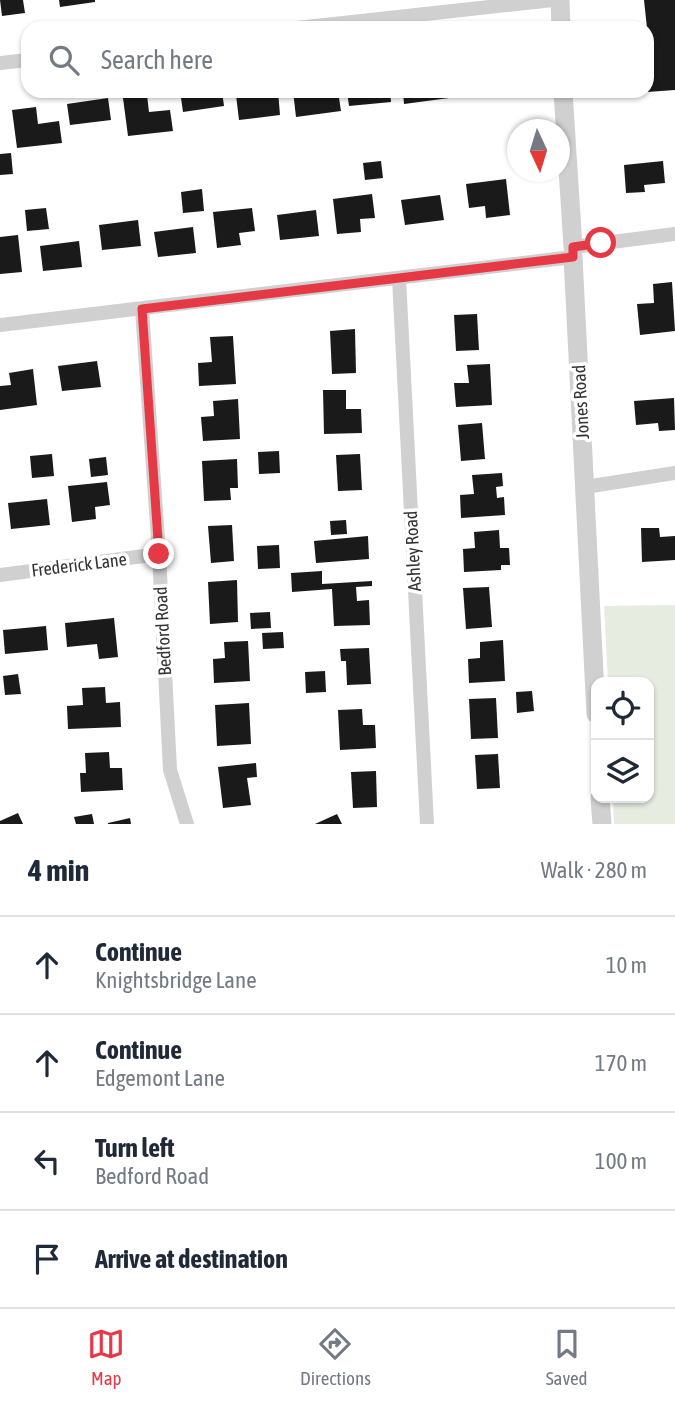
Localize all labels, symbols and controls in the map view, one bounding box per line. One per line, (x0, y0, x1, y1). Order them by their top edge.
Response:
search box (21, 21, 654, 98)
icon: search (45, 41, 83, 79)
text: Search here (101, 45, 213, 75)
north arrow (507, 119, 570, 182)
route start (585, 227, 616, 258)
street label: Jones Road (568, 364, 593, 440)
street label: Ashley Road (400, 510, 425, 592)
route end (143, 538, 174, 569)
street label: Frederick Lane (30, 548, 128, 581)
street label: Bedford Road (150, 586, 175, 676)
map controls (591, 677, 654, 803)
button: locate (591, 677, 654, 740)
button: layers (591, 740, 654, 803)
text: 4 min (28, 853, 89, 887)
text: Walk · 280 m (541, 857, 647, 883)
text: Continue (95, 937, 182, 967)
icon: ahead (28, 946, 66, 984)
text: 10 m (606, 952, 647, 978)
text: Knightsbridge Lane (95, 967, 257, 993)
text: Continue (95, 1035, 182, 1065)
icon: ahead (28, 1044, 66, 1082)
text: 170 m (595, 1050, 647, 1076)
text: Edgemont Lane (95, 1065, 225, 1091)
text: Turn left (95, 1133, 175, 1163)
icon: left (28, 1142, 66, 1180)
text: 100 m (595, 1148, 647, 1174)
text: Bedford Road (95, 1163, 209, 1189)
icon: arrive (28, 1240, 66, 1278)
text: Arrive at destination (95, 1244, 288, 1274)
tab: Map (87, 1325, 125, 1389)
tab: Directions (300, 1325, 371, 1389)
tab: Saved (546, 1325, 588, 1389)

